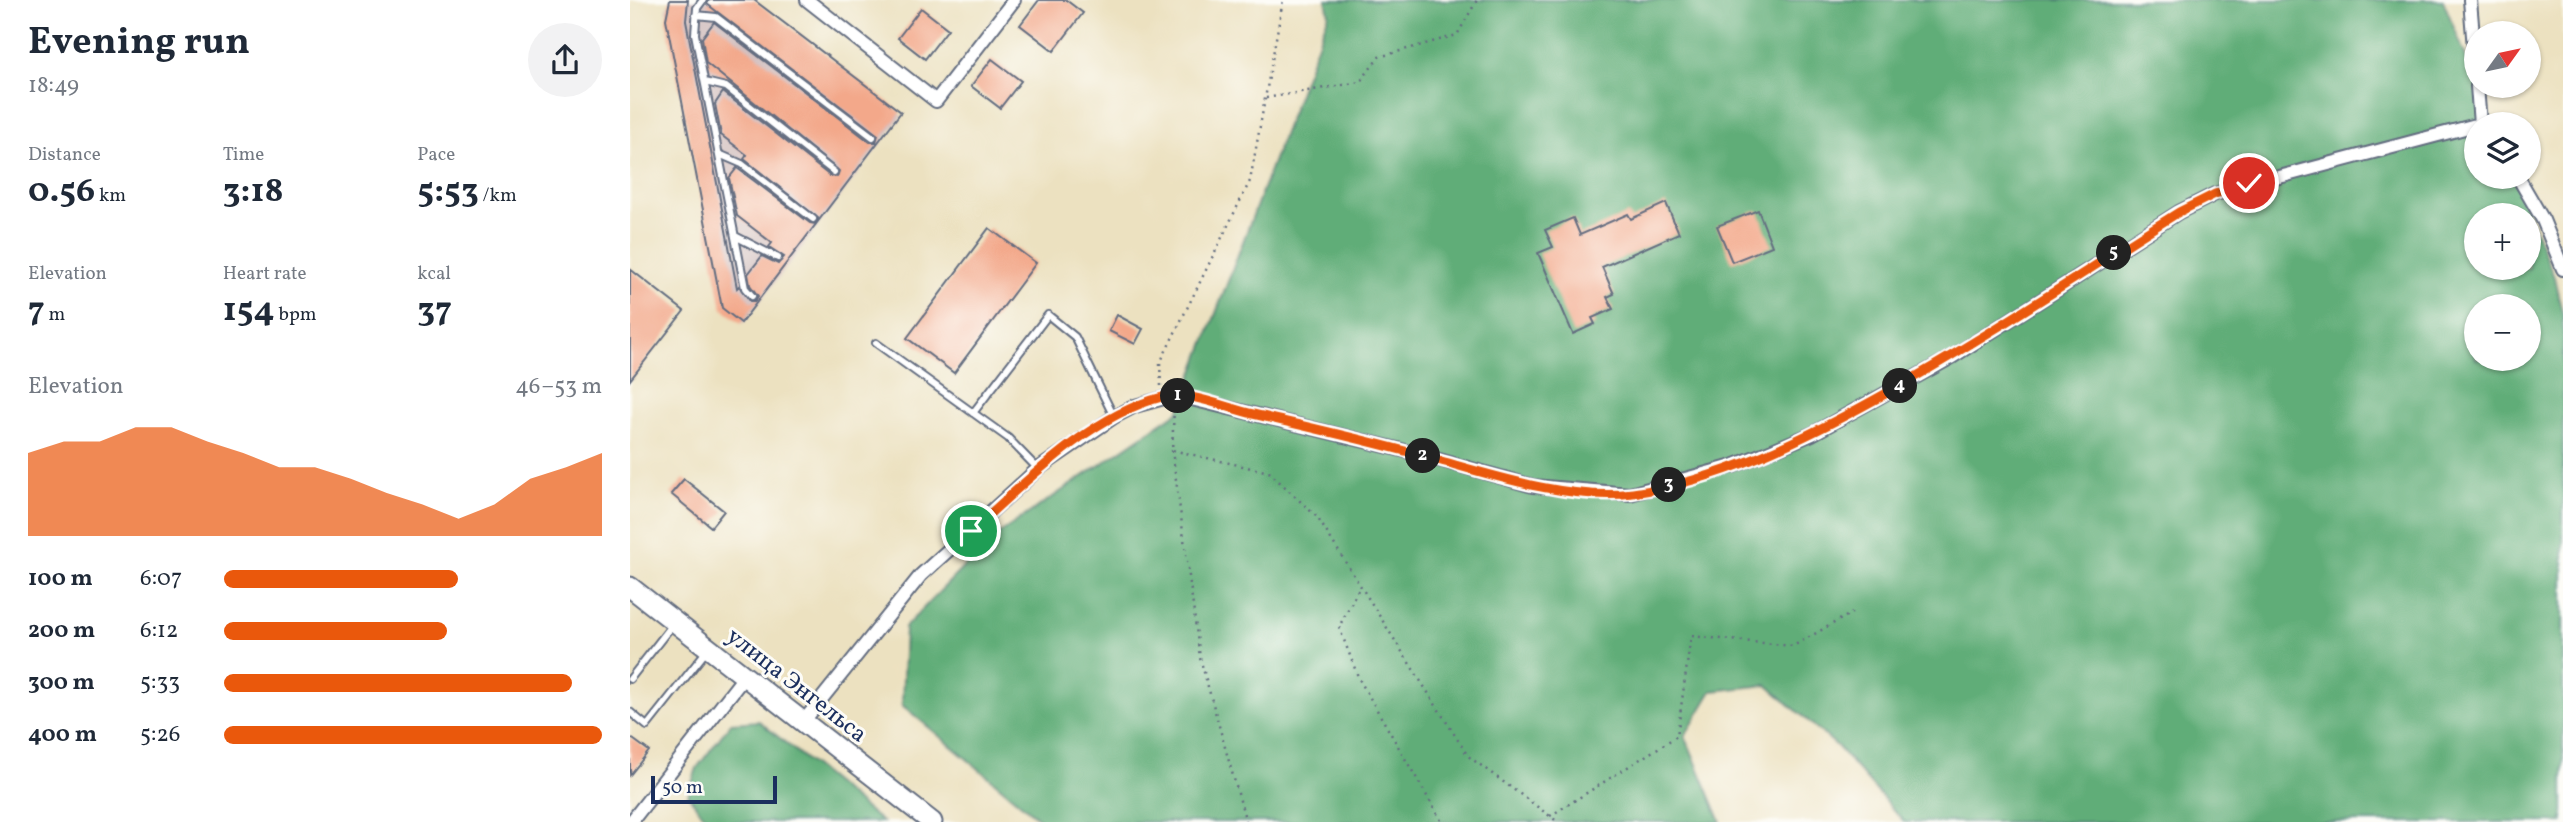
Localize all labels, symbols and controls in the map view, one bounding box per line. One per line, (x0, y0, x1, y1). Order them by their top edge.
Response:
text: Evening run (28, 17, 250, 70)
north arrow (2464, 21, 2541, 98)
map controls (2464, 21, 2541, 371)
button: share (528, 23, 602, 97)
text: 18:49 (28, 70, 79, 102)
button: layers (2464, 112, 2541, 189)
text: Distance (28, 142, 101, 168)
text: Time (223, 142, 264, 168)
text: Pace (417, 142, 455, 168)
pin (2219, 153, 2279, 213)
icon: check (2230, 164, 2268, 202)
text: 0.56 (28, 168, 95, 216)
text: 3:18 (223, 168, 284, 216)
text: 5:53 (417, 168, 479, 216)
text: km (95, 183, 126, 209)
text: /km (479, 183, 517, 209)
button: + (2464, 203, 2541, 280)
pin: 5 (2096, 236, 2132, 270)
text: 5 (2109, 239, 2118, 265)
text: Elevation (28, 261, 107, 287)
text: Heart rate (223, 261, 307, 287)
text: kcal (417, 261, 451, 287)
text: 7 (28, 287, 45, 335)
text: 154 (223, 287, 275, 335)
text: 37 (417, 287, 452, 335)
button: − (2464, 294, 2541, 371)
text: m (45, 302, 65, 328)
text: bpm (275, 302, 317, 328)
pin: 4 (1882, 368, 1918, 404)
text: Elevation (28, 371, 124, 403)
text: 46–53 m (515, 371, 602, 403)
text: 4 (1894, 372, 1905, 398)
pin: 1 (1160, 378, 1196, 414)
text: 1 (1174, 382, 1181, 408)
pin: 2 (1406, 438, 1440, 474)
text: 2 (1418, 442, 1427, 468)
pin: 3 (1651, 468, 1686, 503)
text: 3 (1664, 471, 1673, 497)
pin (941, 501, 1001, 561)
icon: arrive (952, 512, 990, 550)
text: 100 m (28, 563, 93, 595)
text: 6:07 (140, 563, 182, 595)
text: 200 m (28, 615, 95, 647)
text: 6:12 (140, 615, 178, 647)
street label: улица Энгельса (719, 620, 873, 752)
text: 300 m (28, 667, 95, 699)
text: 5:33 (140, 667, 180, 699)
text: 400 m (28, 719, 97, 751)
text: 5:26 (140, 719, 180, 751)
scale bar (651, 773, 777, 805)
text: 50 m (662, 775, 703, 801)

